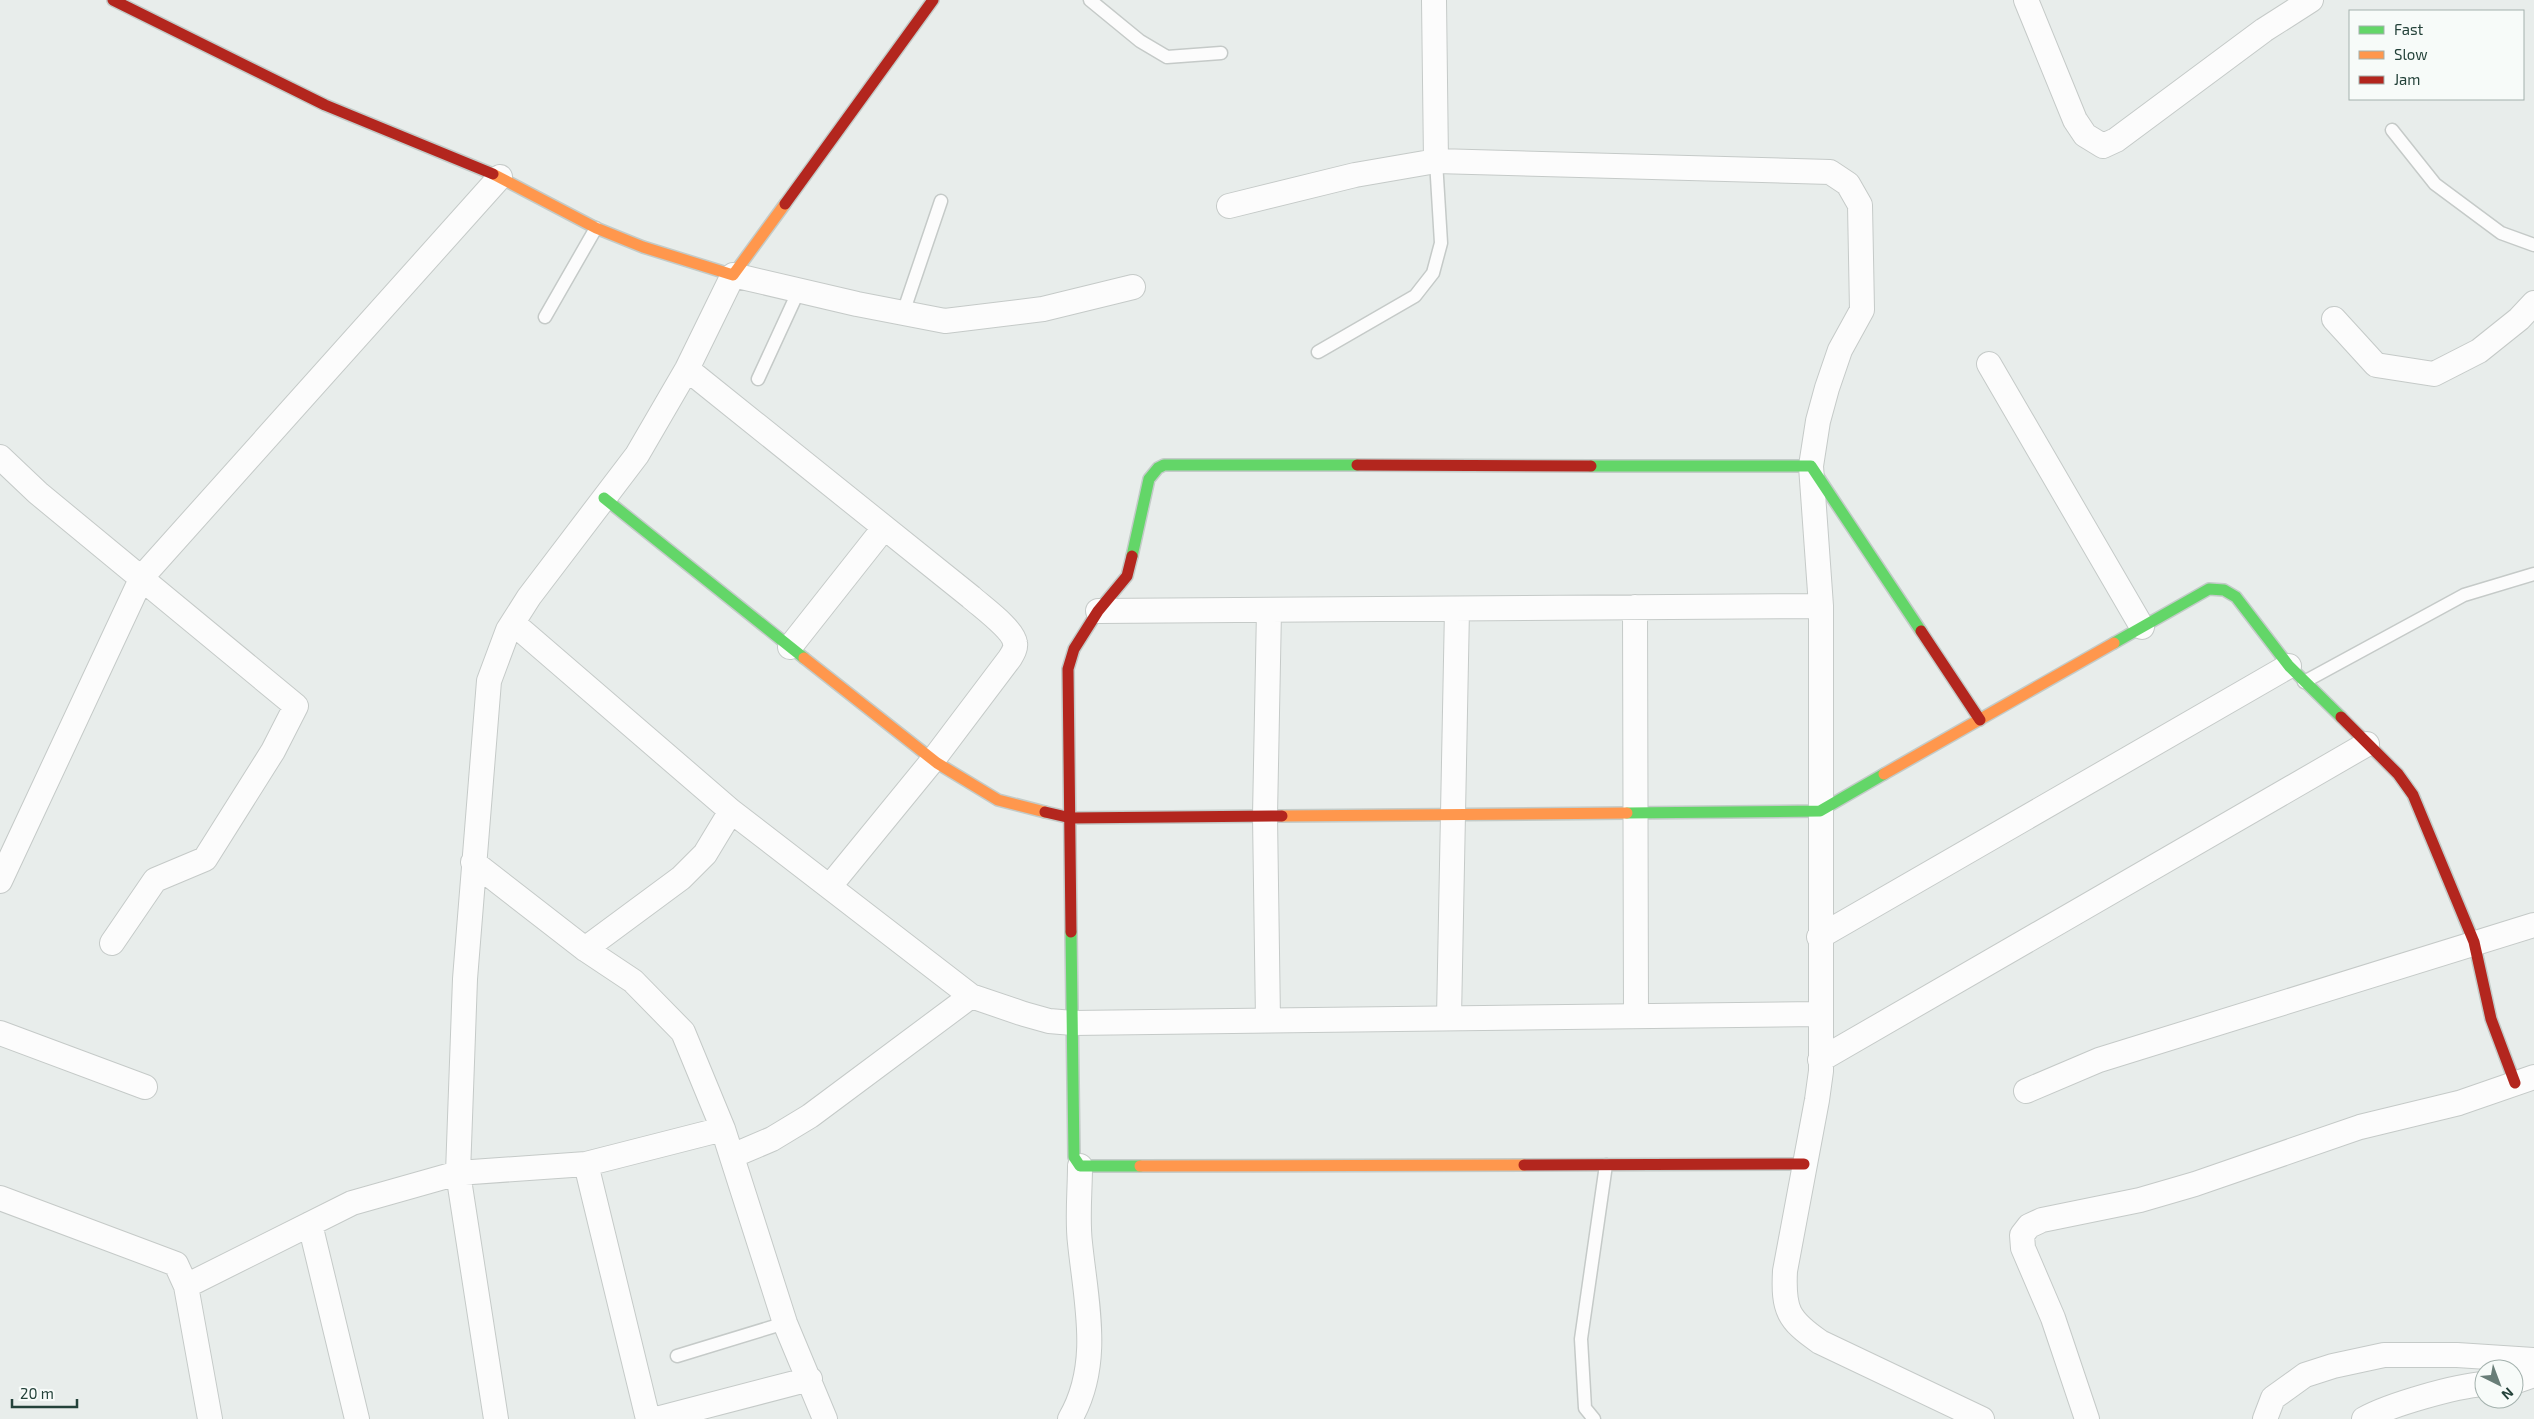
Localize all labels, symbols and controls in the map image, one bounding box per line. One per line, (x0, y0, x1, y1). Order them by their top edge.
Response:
legend (2349, 10, 2524, 100)
text: Fast (2394, 20, 2424, 38)
text: Slow (2394, 45, 2428, 63)
text: Jam (2394, 70, 2420, 88)
north arrow (2474, 1359, 2524, 1409)
scale bar (12, 1376, 78, 1408)
text: 20 m (20, 1384, 54, 1402)
text: N (2499, 1384, 2517, 1404)

